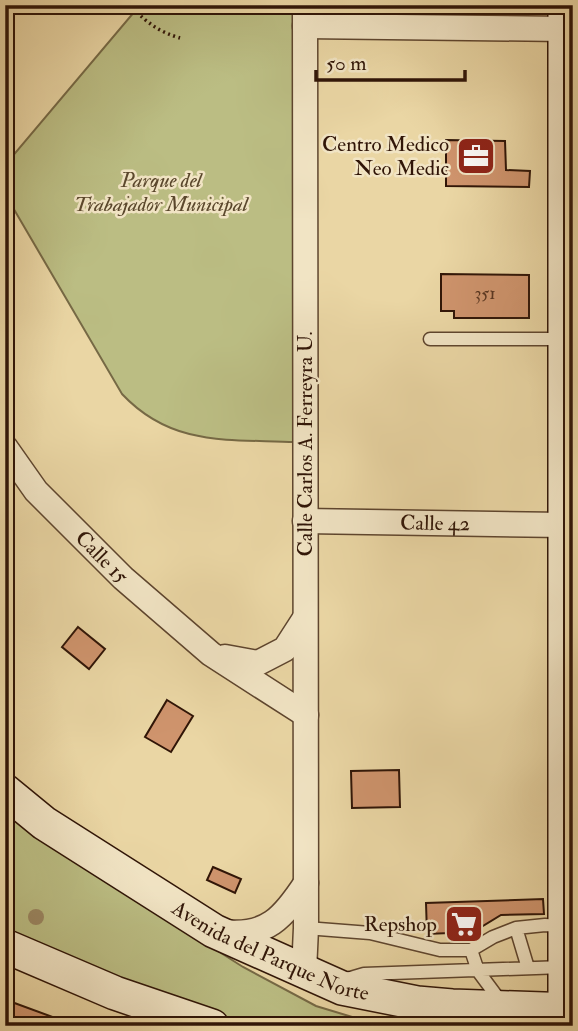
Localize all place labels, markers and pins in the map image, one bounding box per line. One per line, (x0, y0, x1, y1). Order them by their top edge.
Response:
place label: Centro Medico Neo Medic (322, 131, 450, 182)
office icon: Centro Medico Neo Medic (455, 135, 497, 177)
supermarket icon: Repshop (443, 903, 485, 945)
place label: Repshop (364, 911, 437, 938)

